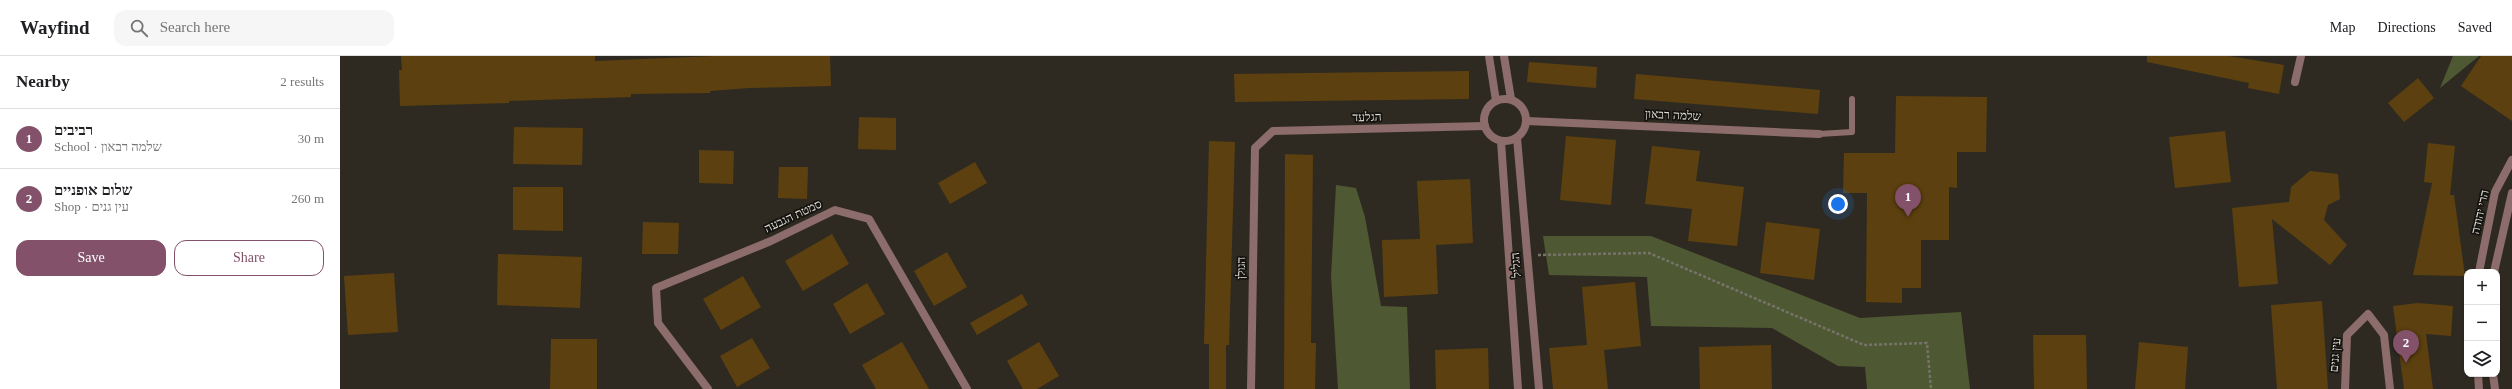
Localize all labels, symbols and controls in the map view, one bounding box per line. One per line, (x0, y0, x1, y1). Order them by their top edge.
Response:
search box (114, 10, 394, 46)
text: Wayfind (20, 17, 90, 38)
icon: search (128, 17, 150, 39)
text: Search here (160, 19, 230, 35)
text: Map (2330, 20, 2355, 35)
text: Directions (2377, 20, 2436, 35)
text: Saved (2458, 20, 2492, 35)
text: Nearby (16, 72, 70, 91)
text: 2 results (280, 74, 324, 89)
street label: שלמה רבאון (1645, 107, 1702, 123)
street label: הגלעד (1352, 110, 1382, 124)
text: רביבים (54, 122, 93, 138)
text: 1 (26, 131, 32, 146)
text: 30 m (298, 131, 324, 146)
text: School · שלמה רבאון (54, 139, 162, 154)
text: שלום אופניים (54, 182, 132, 198)
pin: 1 (1895, 184, 1921, 217)
street label: הרי יהודה (2468, 189, 2492, 235)
text: 2 (26, 191, 32, 206)
text: 260 m (291, 191, 324, 206)
your location (1828, 194, 1848, 214)
street label: סמטת הגבעה (762, 197, 824, 235)
text: Shop · עין גנים (54, 199, 129, 214)
button: Save (16, 240, 166, 276)
button: Share (174, 240, 324, 276)
street label: הגליל (1508, 252, 1524, 279)
street label: הגולן (1234, 256, 1248, 279)
map controls (2464, 269, 2500, 377)
button: + (2464, 269, 2500, 305)
button: − (2464, 305, 2500, 341)
pin: 2 (2393, 330, 2419, 363)
street label: עין גנים (2327, 337, 2343, 373)
button: layers (2464, 341, 2500, 377)

